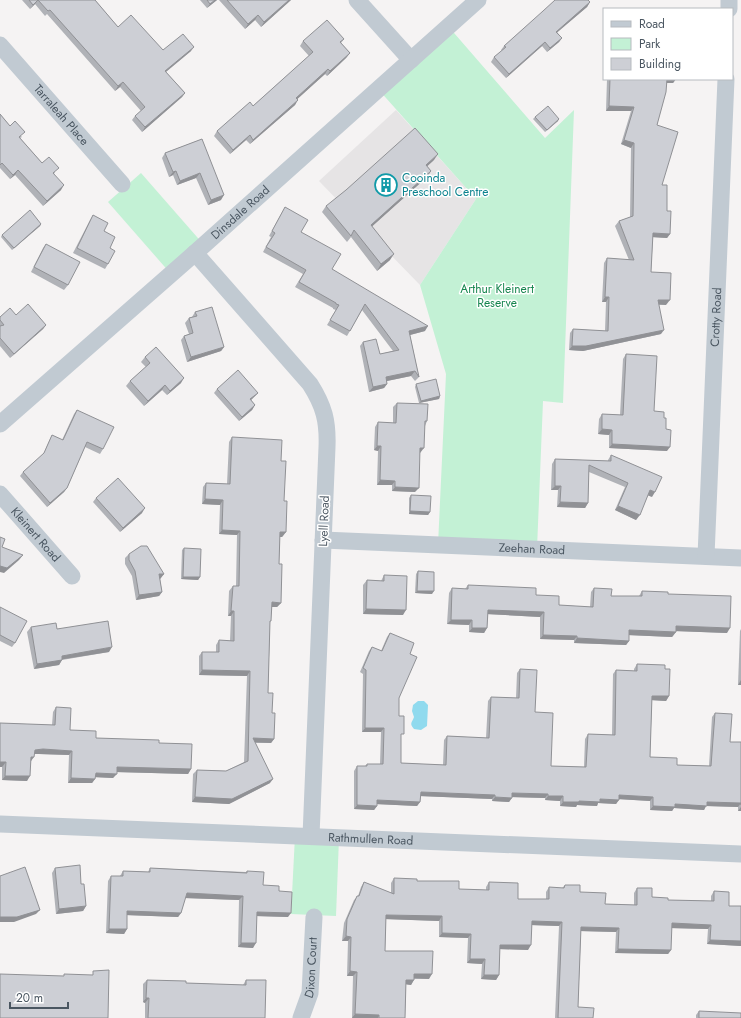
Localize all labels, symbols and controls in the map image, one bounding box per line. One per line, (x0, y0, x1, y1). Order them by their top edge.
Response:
legend (603, 8, 733, 80)
text: Road (639, 15, 665, 33)
text: Park (639, 35, 661, 53)
text: Building (639, 55, 681, 73)
street label: Tarraleah Place (30, 80, 93, 149)
place label: Cooinda Preschool Centre (402, 169, 489, 201)
building icon: Cooinda Preschool Centre (373, 172, 399, 198)
street label: Dinsdale Road (207, 181, 274, 244)
park label: Arthur Kleinert Reserve (460, 280, 534, 312)
street label: Crotty Road (706, 287, 726, 347)
street label: Lyell Road (314, 495, 334, 547)
street label: Kleinert Road (6, 503, 65, 566)
street label: Zeehan Road (498, 539, 565, 559)
street label: Rathmullen Road (328, 828, 414, 850)
street label: Dixon Court (300, 937, 322, 1001)
scale bar (10, 984, 68, 1010)
text: 20 m (16, 989, 43, 1007)

